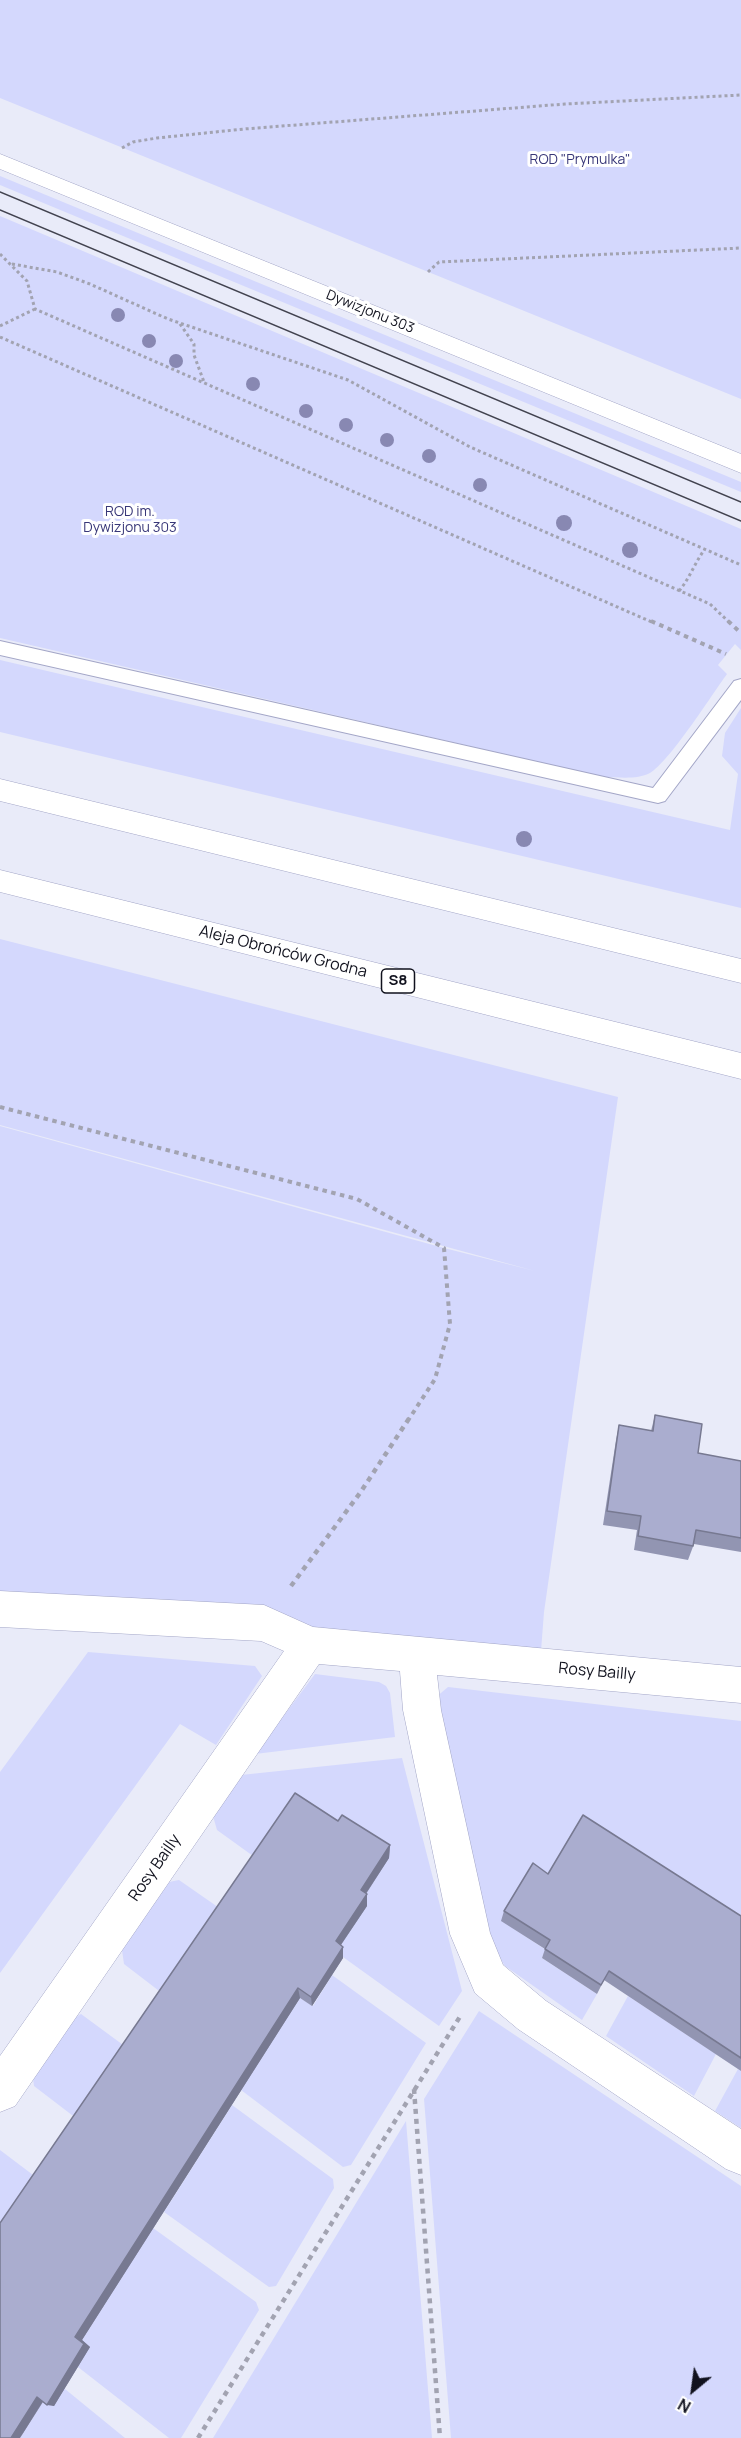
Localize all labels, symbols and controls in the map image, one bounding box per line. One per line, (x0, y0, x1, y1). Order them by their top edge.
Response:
park label: ROD "Prymulka" (530, 152, 630, 168)
street label: Dywizjonu 303 (324, 287, 416, 337)
park label: ROD im. Dywizjonu 303 (83, 504, 177, 536)
street label: Aleja Obrońców Grodna (197, 922, 369, 982)
road number: S8 (382, 969, 414, 993)
street label: Rosy Bailly (558, 1659, 636, 1685)
street label: Rosy Bailly (125, 1831, 185, 1905)
north arrow (663, 2360, 723, 2420)
text: N (674, 2393, 695, 2418)

